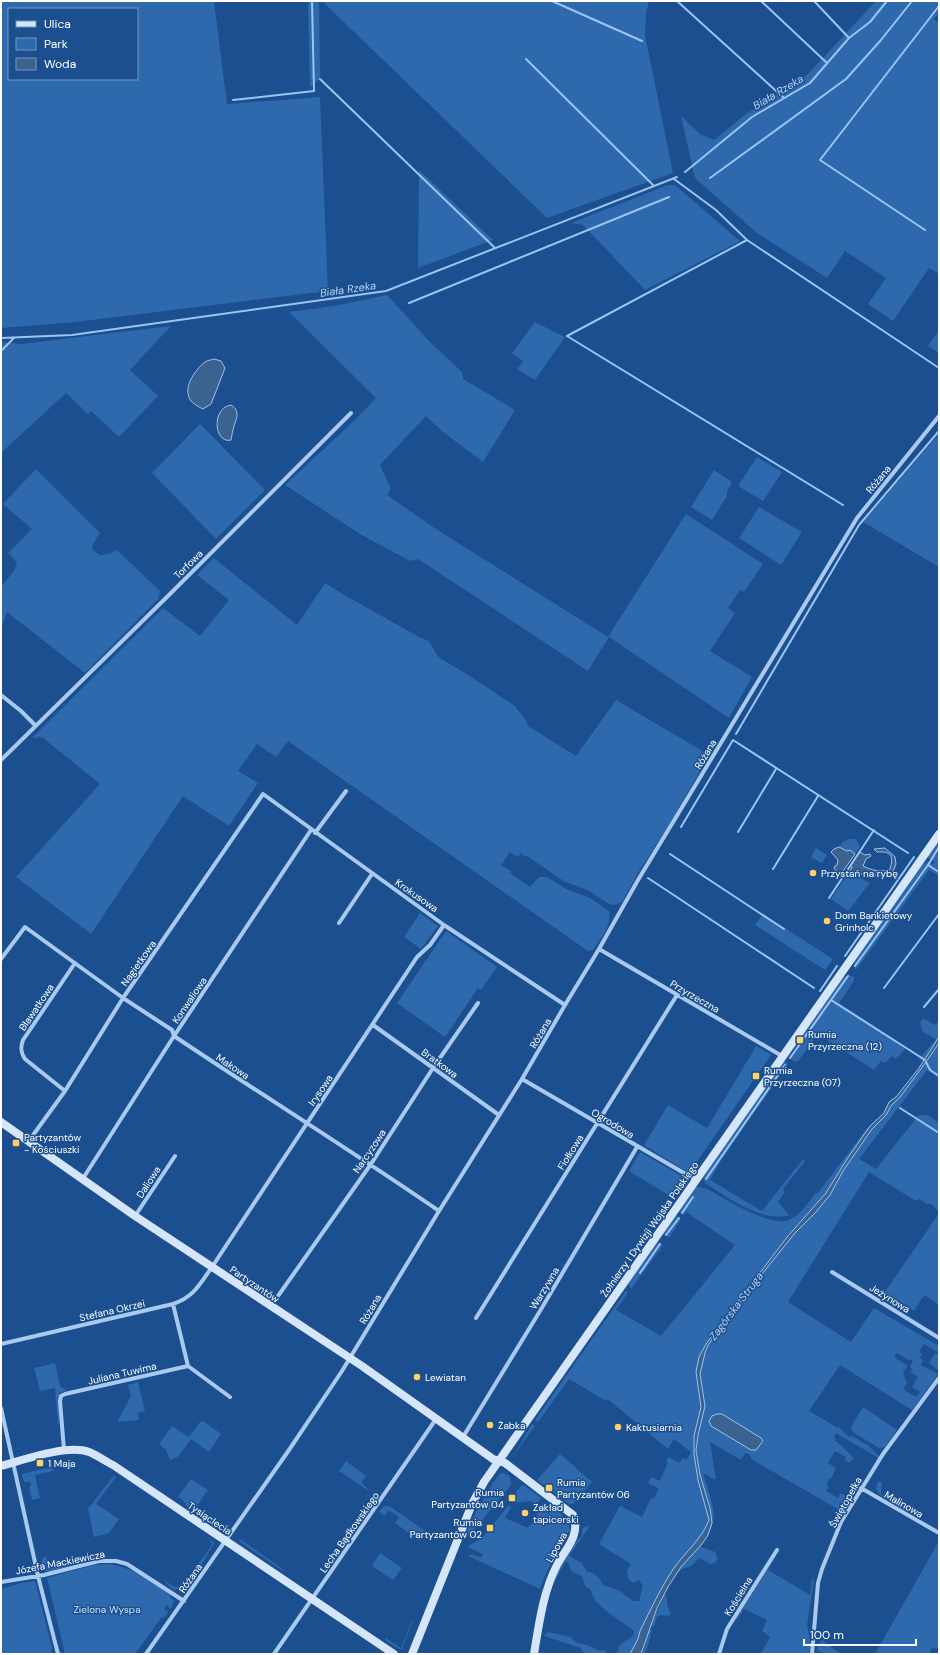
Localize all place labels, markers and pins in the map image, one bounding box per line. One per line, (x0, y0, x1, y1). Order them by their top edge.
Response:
place label: Przystań na rybę (821, 867, 898, 880)
marker: Przystań na rybę (808, 868, 818, 878)
place label: Dom Bankietowy Grinholc (835, 909, 913, 934)
marker: Dom Bankietowy Grinholc (822, 916, 832, 926)
place label: Rumia Przyrzeczna (12) (808, 1028, 882, 1053)
marker: Rumia Przyrzeczna (12) (795, 1035, 805, 1045)
place label: Rumia Przyrzeczna (07) (764, 1064, 841, 1089)
marker: Rumia Przyrzeczna (07) (751, 1071, 761, 1081)
place label: Partyzantów - Kościuszki (24, 1131, 81, 1156)
marker: Partyzantów - Kościuszki (11, 1138, 21, 1148)
place label: Lewiatan (425, 1371, 466, 1384)
marker: Lewiatan (412, 1372, 422, 1382)
place label: Żabka (498, 1419, 526, 1432)
marker: Żabka (485, 1420, 495, 1430)
place label: Kaktusiarnia (626, 1421, 682, 1434)
marker: Kaktusiarnia (613, 1422, 623, 1432)
place label: 1 Maja (48, 1457, 76, 1470)
marker: 1 Maja (35, 1458, 45, 1468)
place label: Rumia Partyzantów 06 (557, 1476, 630, 1501)
marker: Rumia Partyzantów 06 (544, 1483, 554, 1493)
place label: Rumia Partyzantów 04 (431, 1486, 504, 1511)
marker: Rumia Partyzantów 04 (507, 1493, 517, 1503)
place label: Zakład tapicerski (533, 1501, 579, 1526)
marker: Zakład tapicerski (520, 1508, 530, 1518)
place label: Rumia Partyzantów 02 (410, 1516, 482, 1541)
marker: Rumia Partyzantów 02 (485, 1523, 495, 1533)

